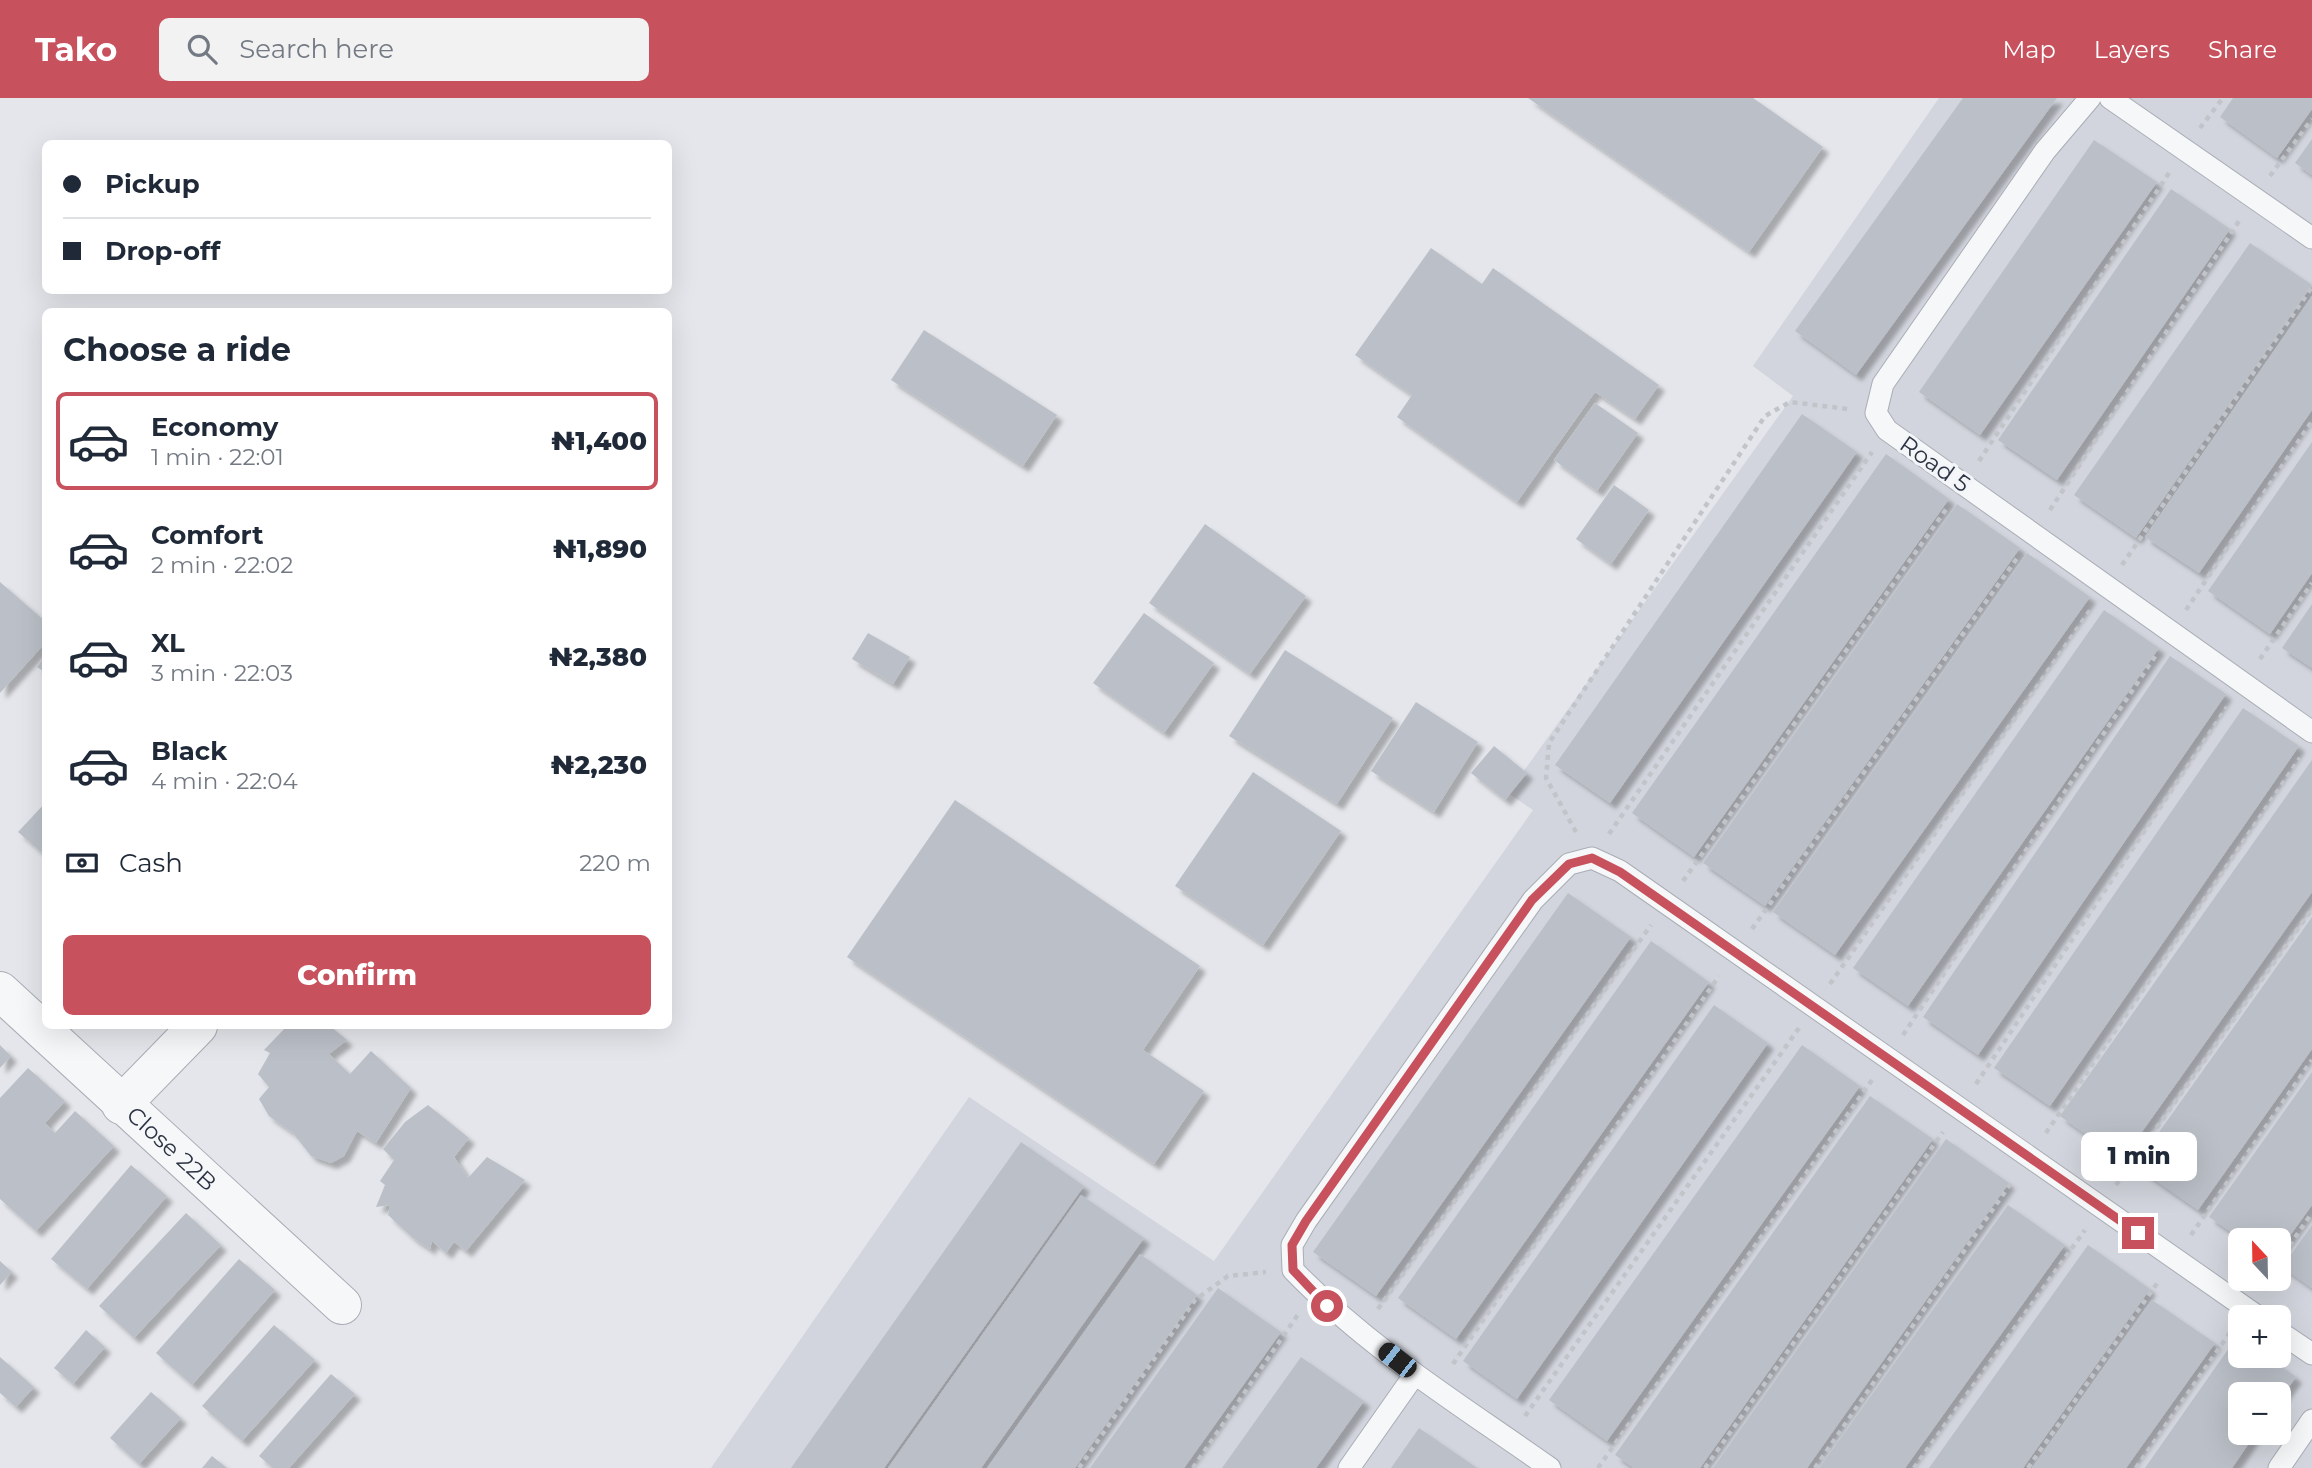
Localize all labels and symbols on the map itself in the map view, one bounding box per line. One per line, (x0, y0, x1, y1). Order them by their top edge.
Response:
street label: Road 5 (1895, 430, 1975, 498)
street label: Close 22B (121, 1101, 222, 1197)
callout: 1 min (2080, 1132, 2196, 1180)
route end (2122, 1217, 2154, 1249)
north arrow (2228, 1228, 2291, 1292)
route start (1311, 1290, 1343, 1322)
car (1374, 1339, 1421, 1381)

